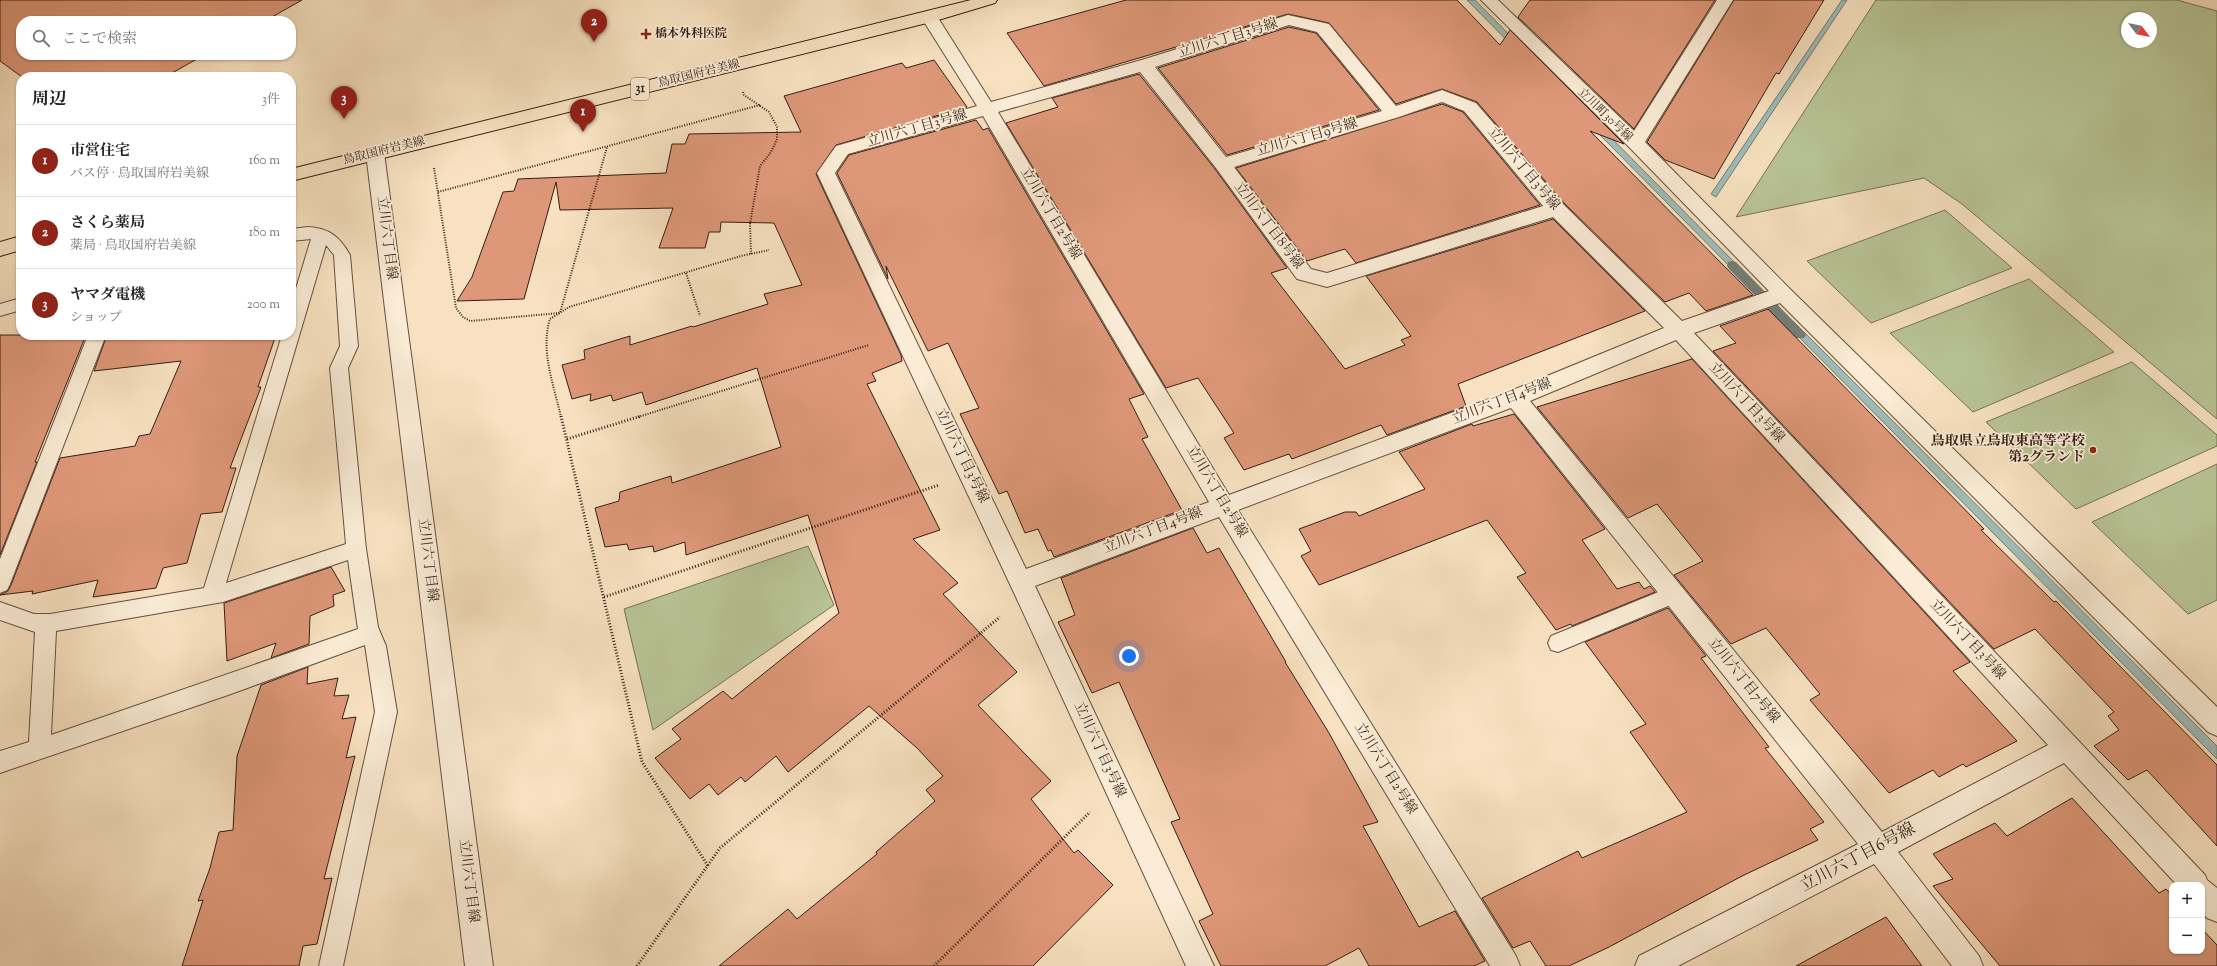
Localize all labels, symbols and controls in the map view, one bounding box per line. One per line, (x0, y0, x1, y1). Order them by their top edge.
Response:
pin: 2 (581, 9, 607, 42)
north arrow (2121, 12, 2157, 48)
street label: 立川六丁目3号線 (1176, 14, 1280, 64)
search box (16, 16, 296, 60)
place label: 橋本外科医院 (655, 25, 727, 43)
icon: search (30, 27, 52, 49)
marker: 橋本外科医院 (640, 28, 652, 40)
text: ここで検索 (62, 29, 137, 50)
street label: 鳥取国府岩美線 (656, 55, 742, 93)
road number: 31 (631, 78, 649, 100)
street label: 立川町30号線 (1573, 84, 1637, 146)
pin: 3 (331, 86, 357, 119)
text: 周辺 (32, 88, 66, 112)
text: 3件 (262, 91, 280, 109)
pin: 1 (570, 99, 596, 132)
street label: 立川六丁目3号線 (864, 105, 970, 153)
street label: 立川六丁目9号線 (1254, 114, 1360, 162)
street label: 立川六丁目3号線 (1482, 123, 1564, 215)
street label: 鳥取国府岩美線 (341, 132, 427, 170)
text: 市営住宅 (70, 141, 130, 162)
text: 1 (43, 152, 47, 170)
text: 160 m (249, 152, 280, 170)
street label: 立川六丁目2号線 (1015, 164, 1085, 264)
text: バス停 · 鳥取国府岩美線 (70, 165, 209, 183)
street label: 立川六丁目8号線 (1228, 178, 1308, 274)
street label: 立川六丁目線 (371, 195, 401, 281)
text: さくら薬局 (70, 213, 145, 234)
text: 2 (42, 224, 48, 242)
text: 180 m (249, 224, 280, 242)
text: 薬局 · 鳥取国府岩美線 (70, 237, 196, 255)
text: ヤマダ電機 (70, 285, 145, 306)
text: 3 (42, 296, 48, 314)
text: 200 m (247, 296, 280, 314)
text: ショップ (70, 309, 122, 327)
street label: 立川六丁目3号線 (1703, 358, 1789, 448)
street label: 立川六丁目4号線 (1449, 374, 1555, 430)
street label: 立川六丁目3号線 (929, 405, 993, 507)
place label: 鳥取県立鳥取東高等学校 第2グランド (1931, 432, 2085, 468)
street label: 立川六丁目2号線 (1181, 442, 1251, 542)
marker: 鳥取県立鳥取東高等学校 第2グランド (2088, 445, 2098, 455)
street label: 立川六丁目4号線 (1100, 503, 1206, 559)
street label: 立川六丁目線 (412, 517, 442, 603)
street label: 立川六丁目3号線 (1924, 595, 2010, 685)
street label: 立川六丁目7号線 (1702, 634, 1784, 728)
your location (1119, 646, 1139, 666)
street label: 立川六丁目3号線 (1068, 699, 1130, 801)
street label: 立川六丁目2号線 (1349, 719, 1421, 819)
street label: 立川六丁目6号線 (1796, 817, 1920, 899)
street label: 立川六丁目線 (453, 838, 483, 924)
map controls (2169, 882, 2205, 954)
button: + (2169, 882, 2205, 918)
button: − (2169, 918, 2205, 954)

